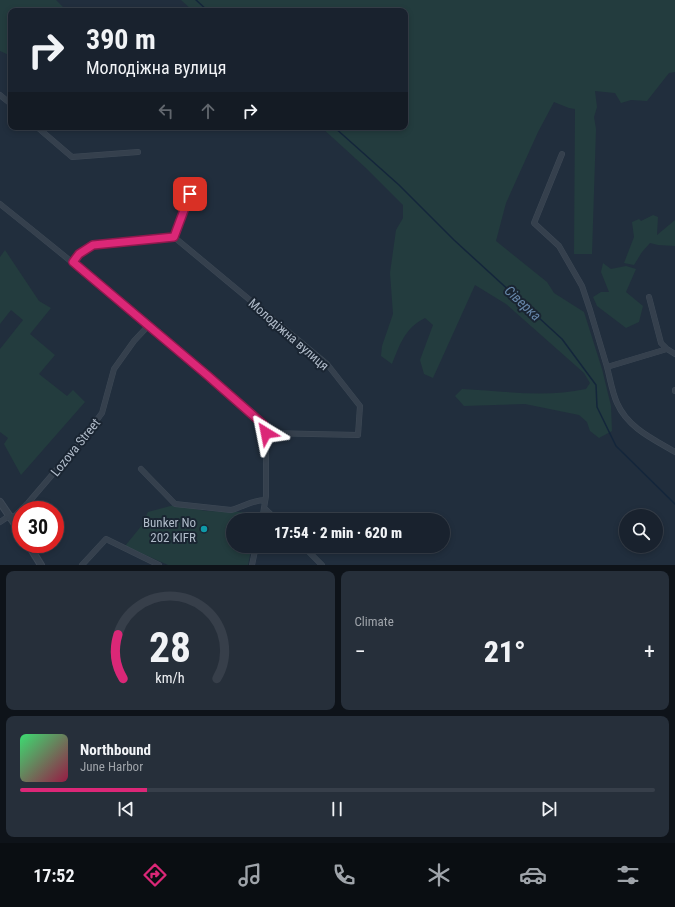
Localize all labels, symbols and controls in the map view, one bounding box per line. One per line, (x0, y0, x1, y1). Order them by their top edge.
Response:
text: 390 m (86, 23, 156, 56)
icon: right (20, 24, 72, 76)
text: Молодіжна вулиця (86, 57, 226, 78)
icon: left (155, 100, 177, 122)
icon: ahead (197, 100, 219, 122)
icon: right (239, 100, 261, 122)
pin (173, 177, 207, 211)
icon: arrive (179, 183, 201, 205)
water label: Сіверка (502, 282, 544, 324)
street label: Молодіжна вулиця (245, 295, 332, 373)
position arrow (245, 412, 287, 454)
street label: Lozova Street (48, 415, 103, 479)
speed limit sign: 30 (12, 501, 64, 553)
map controls (619, 509, 663, 553)
button: search (619, 509, 663, 553)
place label: Bunker No 202 KIFR (143, 515, 196, 545)
marker: Bunker No 202 KIFR (199, 524, 209, 534)
text: 17:54 · 2 min · 620 m (274, 524, 402, 542)
text: Climate (355, 614, 394, 629)
text: 28 (149, 622, 191, 671)
text: 21° (484, 634, 526, 669)
text: − (355, 639, 366, 664)
text: + (644, 639, 655, 664)
text: km/h (156, 669, 185, 685)
text: Northbound (80, 741, 151, 759)
text: June Harbor (80, 759, 143, 774)
icon: previous (115, 798, 137, 820)
icon: pause (326, 798, 348, 820)
icon: next (538, 798, 560, 820)
icon: directions (141, 861, 169, 889)
icon: music (236, 861, 264, 889)
icon: phone (330, 861, 358, 889)
icon: climate (425, 861, 453, 889)
icon: car (519, 861, 547, 889)
icon: filters (614, 861, 642, 889)
text: 17:52 (33, 865, 75, 886)

